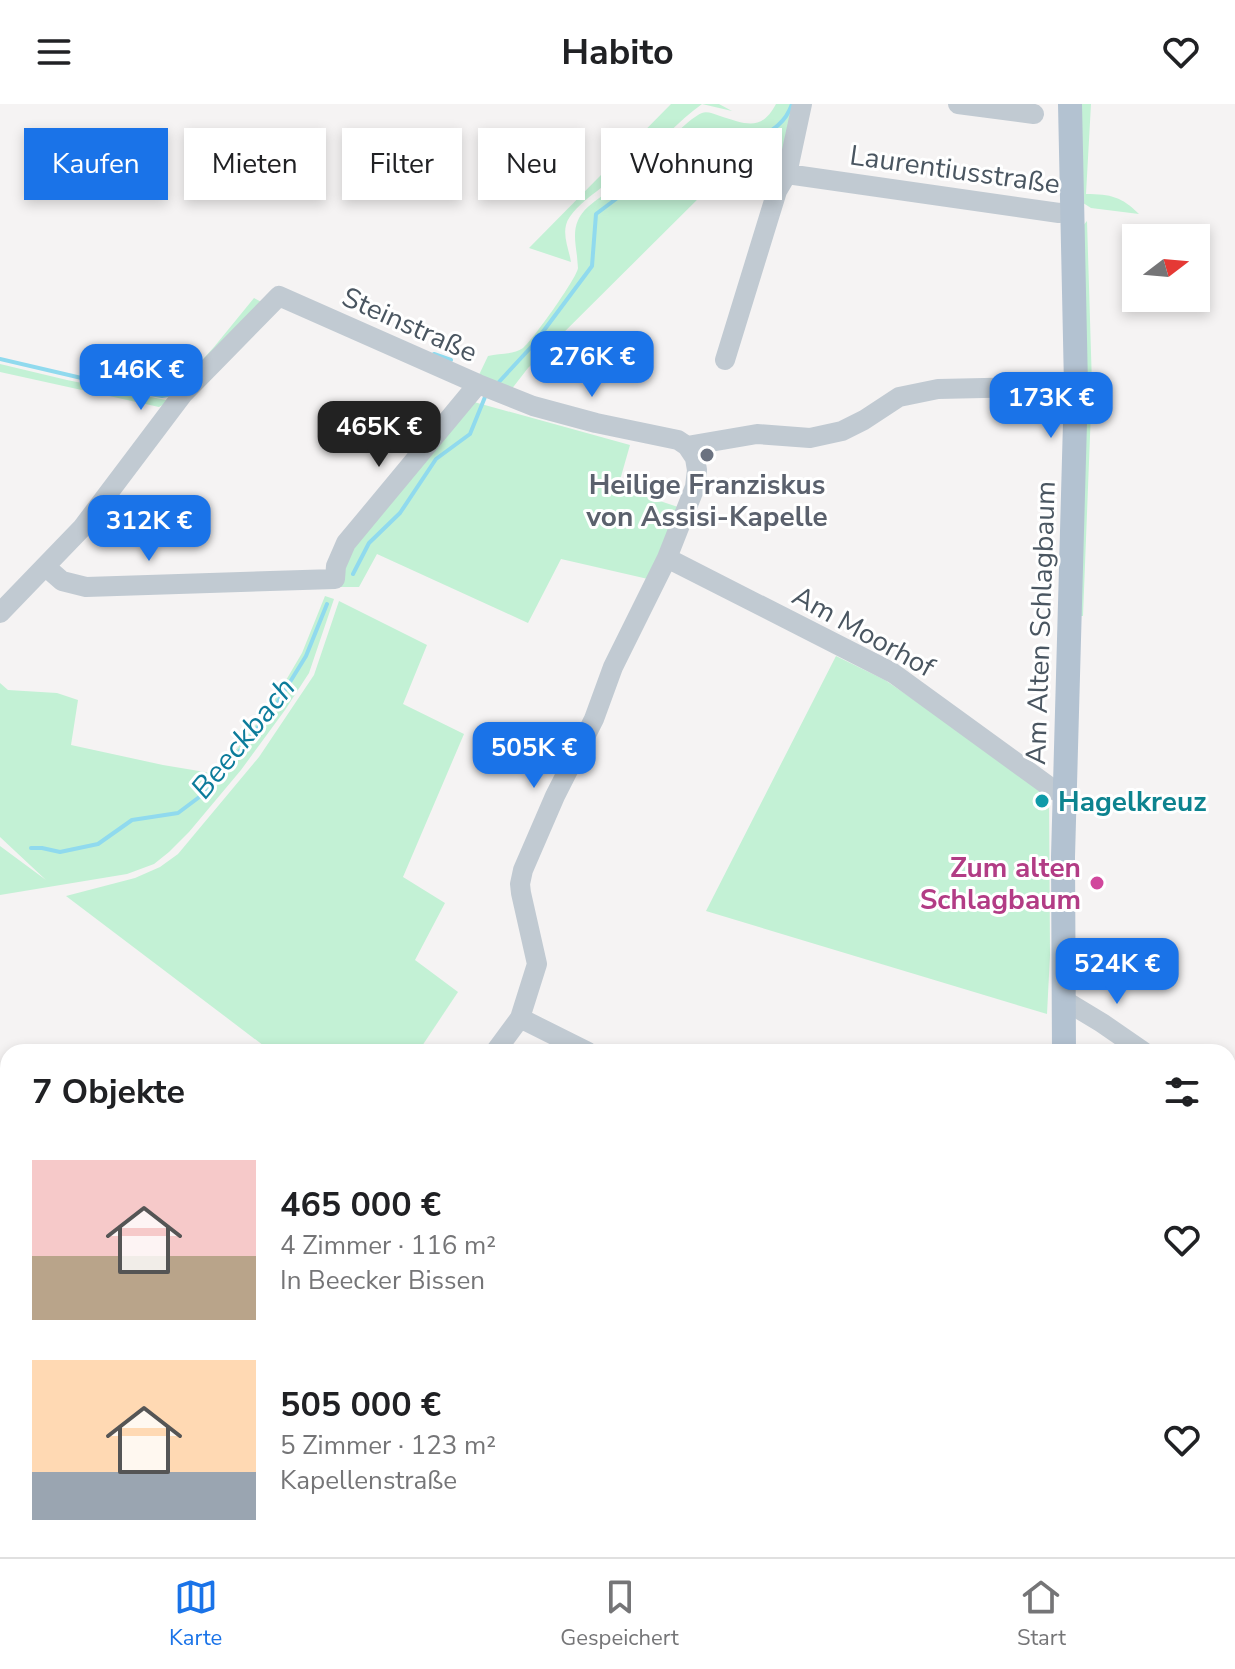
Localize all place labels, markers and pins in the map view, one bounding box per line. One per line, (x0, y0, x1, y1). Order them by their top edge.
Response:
pin: 276K € (527, 331, 657, 399)
pin: 146K € (76, 344, 206, 412)
pin: 173K € (986, 372, 1116, 440)
pin: 465K € (314, 401, 444, 469)
marker: Heilige Franziskus von Assisi-Kapelle (698, 446, 716, 464)
place label: Heilige Franziskus von Assisi-Kapelle (585, 466, 828, 536)
pin: 312K € (84, 495, 214, 563)
pin: 505K € (469, 722, 599, 790)
place label: Hagelkreuz (1058, 783, 1206, 821)
marker: Hagelkreuz (1033, 792, 1051, 810)
place label: Zum alten Schlagbaum (920, 849, 1081, 919)
marker: Zum alten Schlagbaum (1088, 874, 1106, 892)
pin: 524K € (1052, 938, 1182, 1006)

